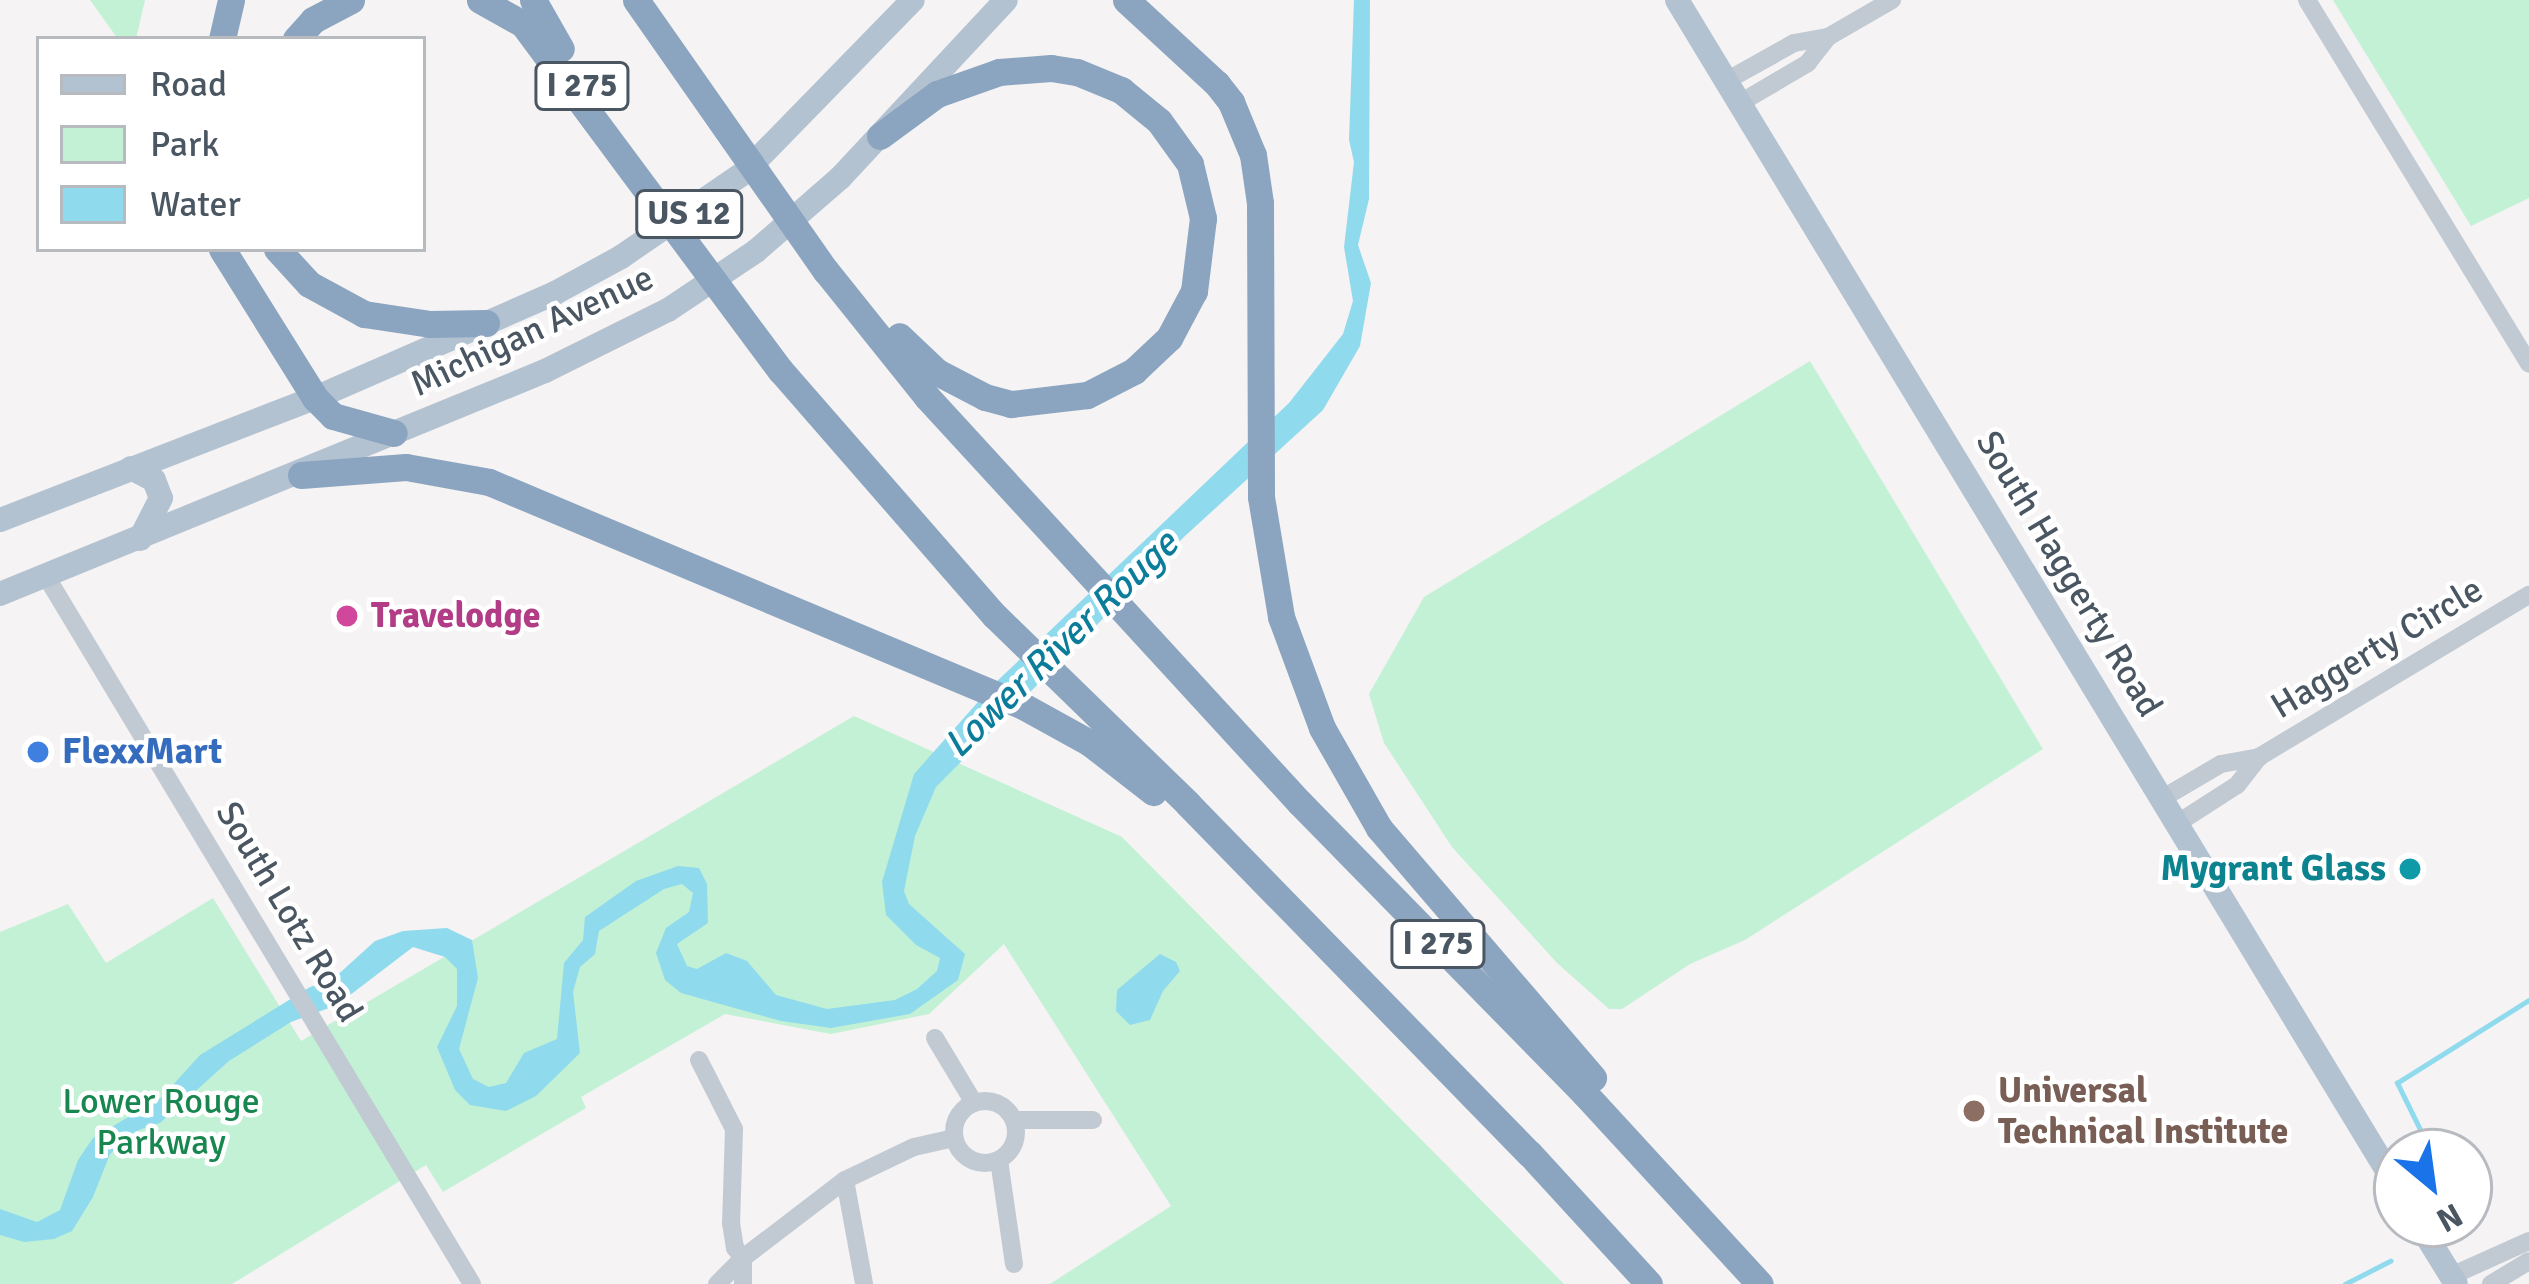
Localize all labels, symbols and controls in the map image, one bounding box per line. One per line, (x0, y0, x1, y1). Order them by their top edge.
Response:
legend (36, 36, 426, 252)
road number: I 275 (534, 59, 630, 113)
text: Road (150, 62, 227, 107)
text: Park (150, 122, 219, 167)
text: Water (150, 182, 241, 227)
road number: US 12 (635, 187, 743, 241)
street label: Michigan Avenue (404, 256, 660, 406)
street label: South Haggerty Road (1967, 423, 2171, 725)
water label: Lower River Rouge (934, 520, 1188, 768)
street label: Haggerty Circle (2263, 568, 2491, 728)
place label: Travelodge (371, 594, 541, 638)
marker: Travelodge (334, 603, 360, 629)
place label: FlexxMart (62, 730, 222, 774)
marker: FlexxMart (25, 739, 51, 765)
street label: South Lotz Road (206, 794, 372, 1030)
place label: Mygrant Glass (2160, 847, 2386, 891)
marker: Mygrant Glass (2397, 856, 2423, 882)
road number: I 275 (1390, 917, 1486, 971)
place label: Universal Technical Institute (1998, 1068, 2288, 1153)
park label: Lower Rouge Parkway (62, 1079, 260, 1164)
marker: Universal Technical Institute (1961, 1098, 1987, 1124)
north arrow (2373, 1128, 2493, 1248)
text: N (2429, 1194, 2469, 1241)

